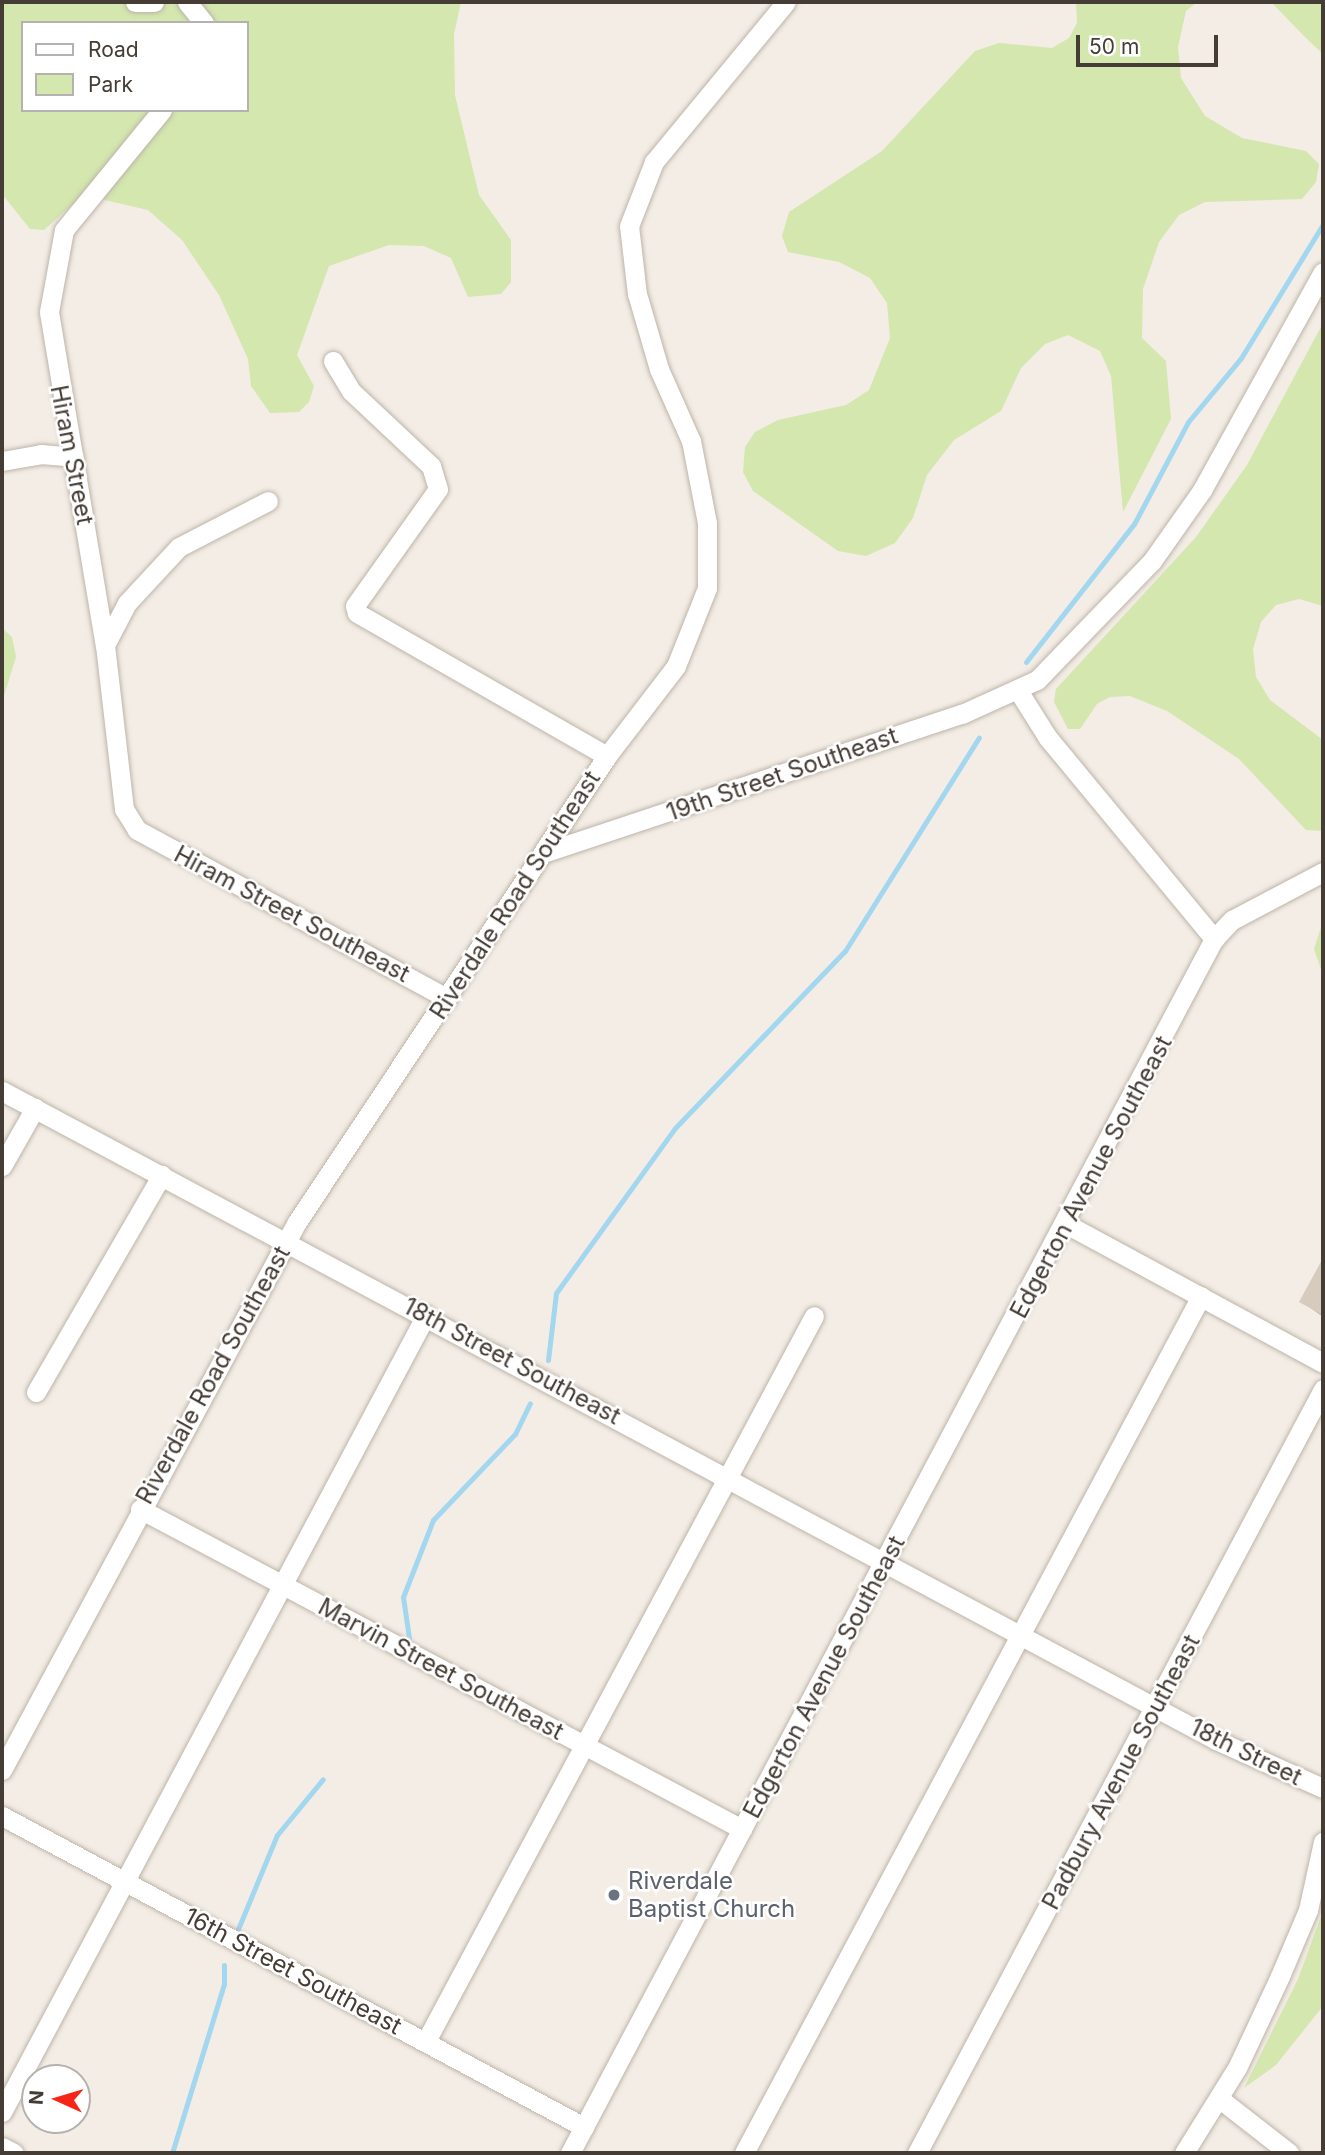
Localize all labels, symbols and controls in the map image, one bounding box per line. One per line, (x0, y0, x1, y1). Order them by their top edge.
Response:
legend (21, 21, 248, 112)
scale bar (1080, 21, 1222, 65)
text: 50 m (1089, 34, 1139, 59)
text: Road (88, 37, 139, 62)
text: Park (88, 72, 133, 97)
street label: Hiram Street (44, 383, 100, 527)
street label: 19th Street Southeast (663, 721, 901, 827)
street label: Riverdale Road Southeast (424, 765, 606, 1025)
street label: Hiram Street Southeast (169, 840, 415, 988)
street label: Edgerton Avenue Southeast (1004, 1031, 1178, 1323)
street label: Riverdale Road Southeast (130, 1241, 296, 1509)
street label: 18th Street Southeast (398, 1291, 626, 1431)
street label: Edgerton Avenue Southeast (737, 1531, 911, 1823)
street label: Marvin Street Southeast (313, 1592, 569, 1746)
street label: Padbury Avenue Southeast (1036, 1630, 1206, 1914)
street label: 18th Street (1185, 1713, 1307, 1791)
place label: Riverdale Baptist Church (628, 1867, 795, 1923)
marker: Riverdale Baptist Church (606, 1887, 622, 1903)
street label: 16th Street Southeast (179, 1901, 407, 2041)
north arrow (21, 2064, 91, 2134)
text: N (25, 2090, 49, 2106)

